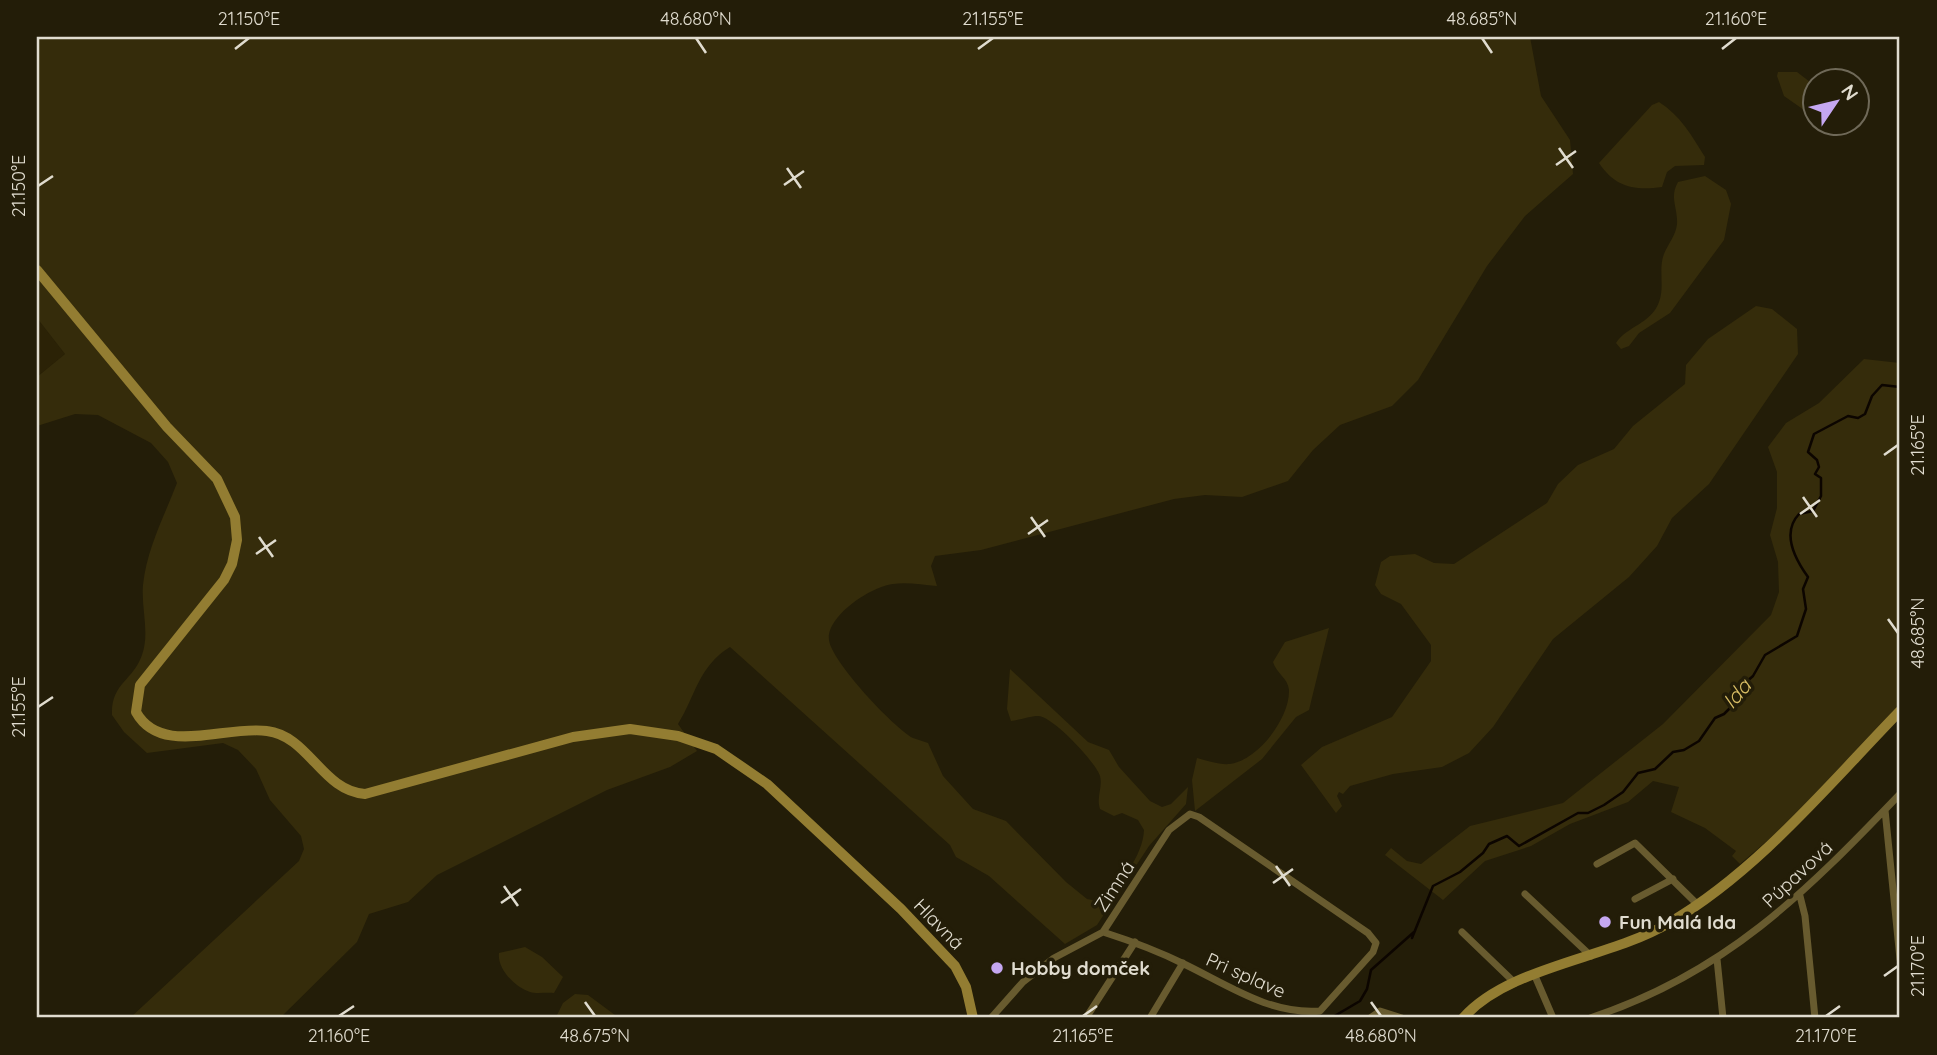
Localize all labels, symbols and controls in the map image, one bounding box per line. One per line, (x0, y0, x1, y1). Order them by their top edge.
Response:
text: 21.150°E (218, 7, 280, 30)
text: 48.680°N (660, 7, 732, 30)
text: 21.155°E (962, 7, 1024, 30)
text: 48.685°N (1447, 7, 1517, 30)
text: 21.160°E (1705, 7, 1767, 30)
north arrow (1800, 66, 1870, 136)
text: N (1836, 80, 1864, 105)
text: 21.150°E (7, 155, 30, 217)
text: 21.165°E (1906, 414, 1929, 476)
text: 48.685°N (1906, 598, 1929, 668)
water label: Ida (1716, 672, 1757, 713)
text: 21.155°E (7, 676, 30, 738)
street label: Púpavová (1757, 835, 1837, 913)
street label: Zimná (1089, 856, 1139, 916)
street label: Hlavná (909, 893, 969, 955)
place label: Fun Malá Ida (1619, 910, 1736, 934)
marker: Fun Malá Ida (1597, 914, 1613, 930)
text: 21.170°E (1906, 935, 1929, 997)
street label: Pri splave (1202, 947, 1290, 1003)
place label: Hobby domček (1011, 956, 1150, 980)
marker: Hobby domček (989, 960, 1005, 976)
text: 21.160°E (308, 1024, 370, 1047)
text: 48.675°N (560, 1024, 630, 1047)
text: 21.165°E (1052, 1024, 1114, 1047)
text: 48.680°N (1345, 1024, 1417, 1047)
text: 21.170°E (1795, 1024, 1857, 1047)

